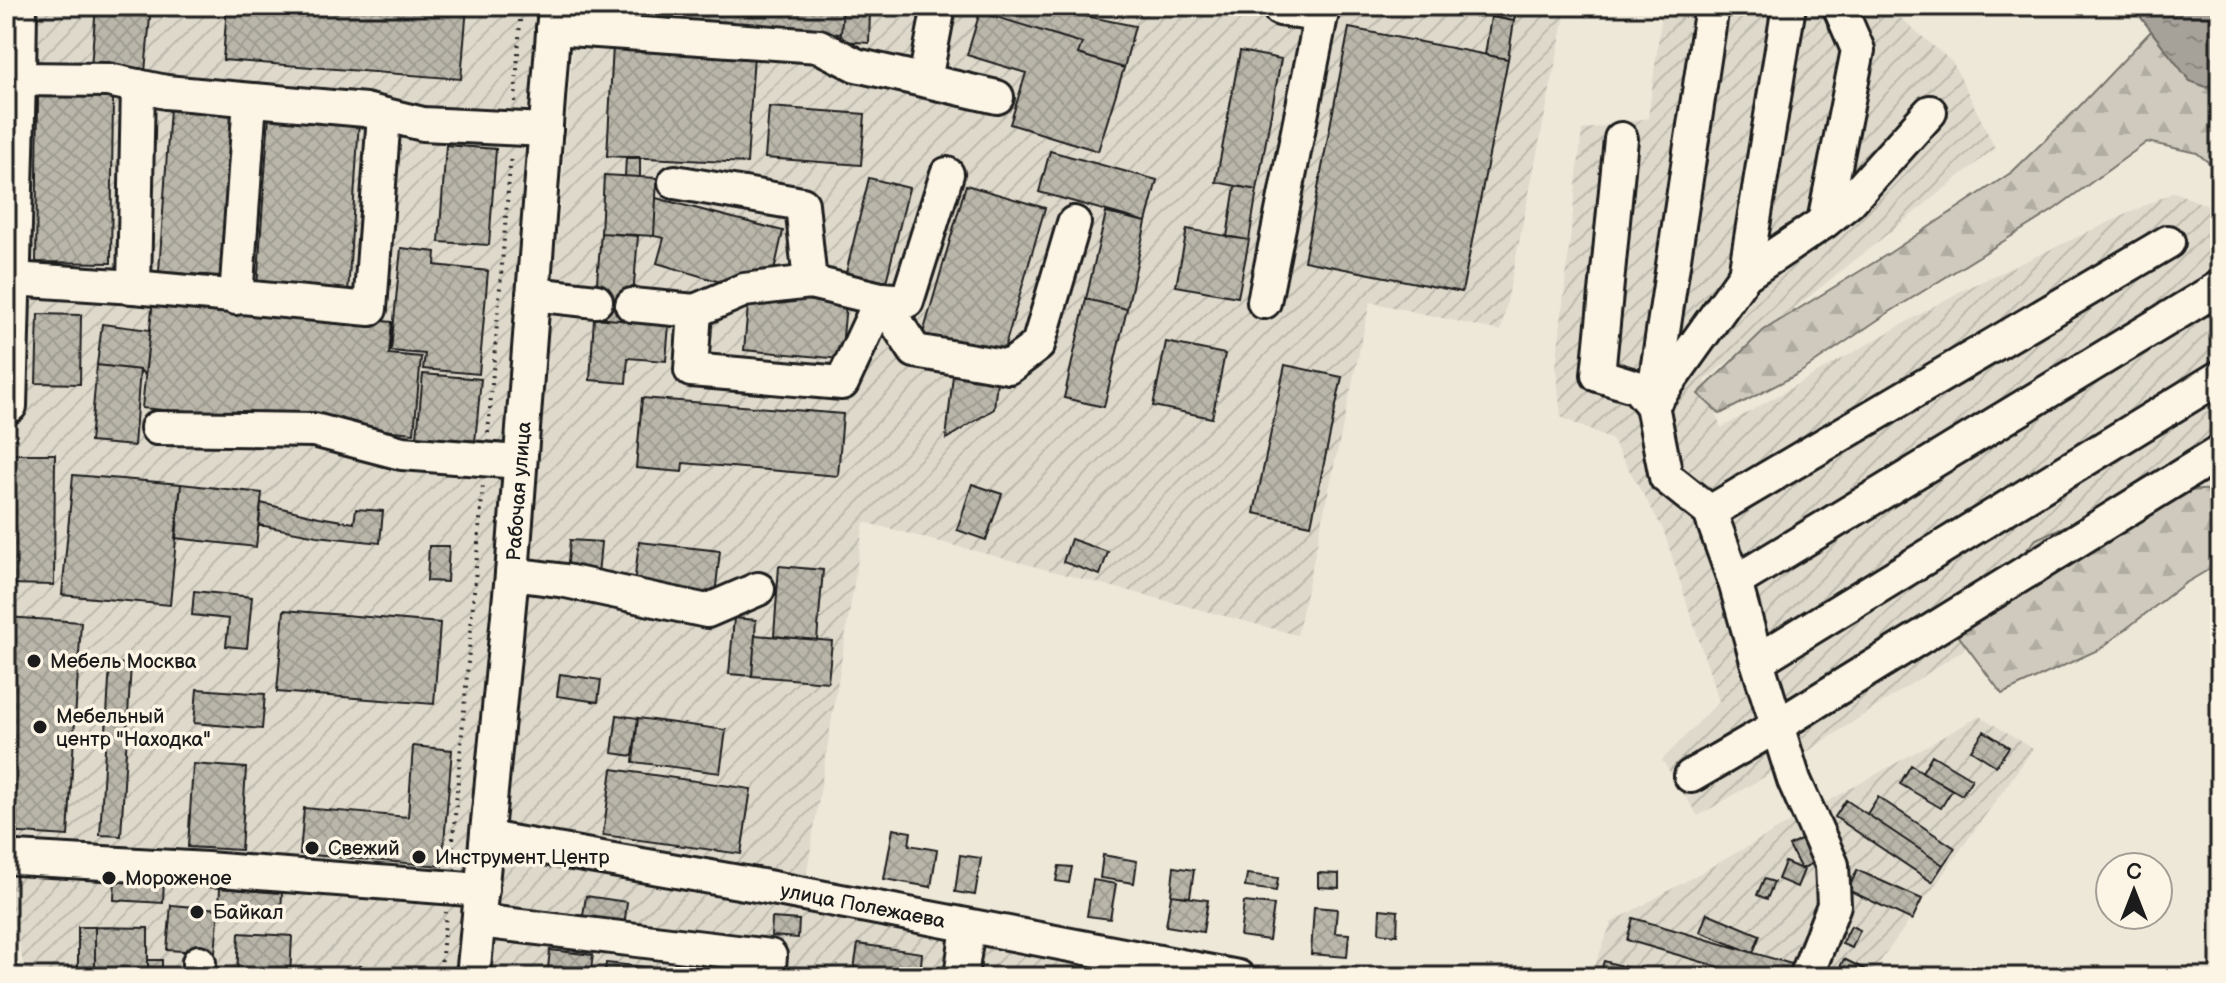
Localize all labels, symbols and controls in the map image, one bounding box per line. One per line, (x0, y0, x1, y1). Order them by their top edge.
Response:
street label: Рабочая улица (502, 420, 537, 562)
place label: Мебель Москва (50, 650, 197, 674)
marker: Мебель Москва (25, 652, 43, 670)
place label: Мебельный центр "Находка" (56, 705, 211, 752)
marker: Мебельный центр "Находка" (31, 718, 49, 736)
place label: Свежий (328, 837, 400, 861)
marker: Свежий (303, 839, 321, 857)
place label: Инструмент Центр (435, 846, 610, 870)
marker: Инструмент Центр (410, 848, 428, 866)
north arrow (2094, 851, 2174, 931)
text: С (2126, 859, 2142, 886)
place label: Мороженое (125, 867, 232, 891)
marker: Мороженое (100, 869, 118, 887)
street label: улица Полежаева (778, 879, 947, 934)
place label: Байкал (213, 901, 284, 925)
marker: Байкал (188, 903, 206, 921)

